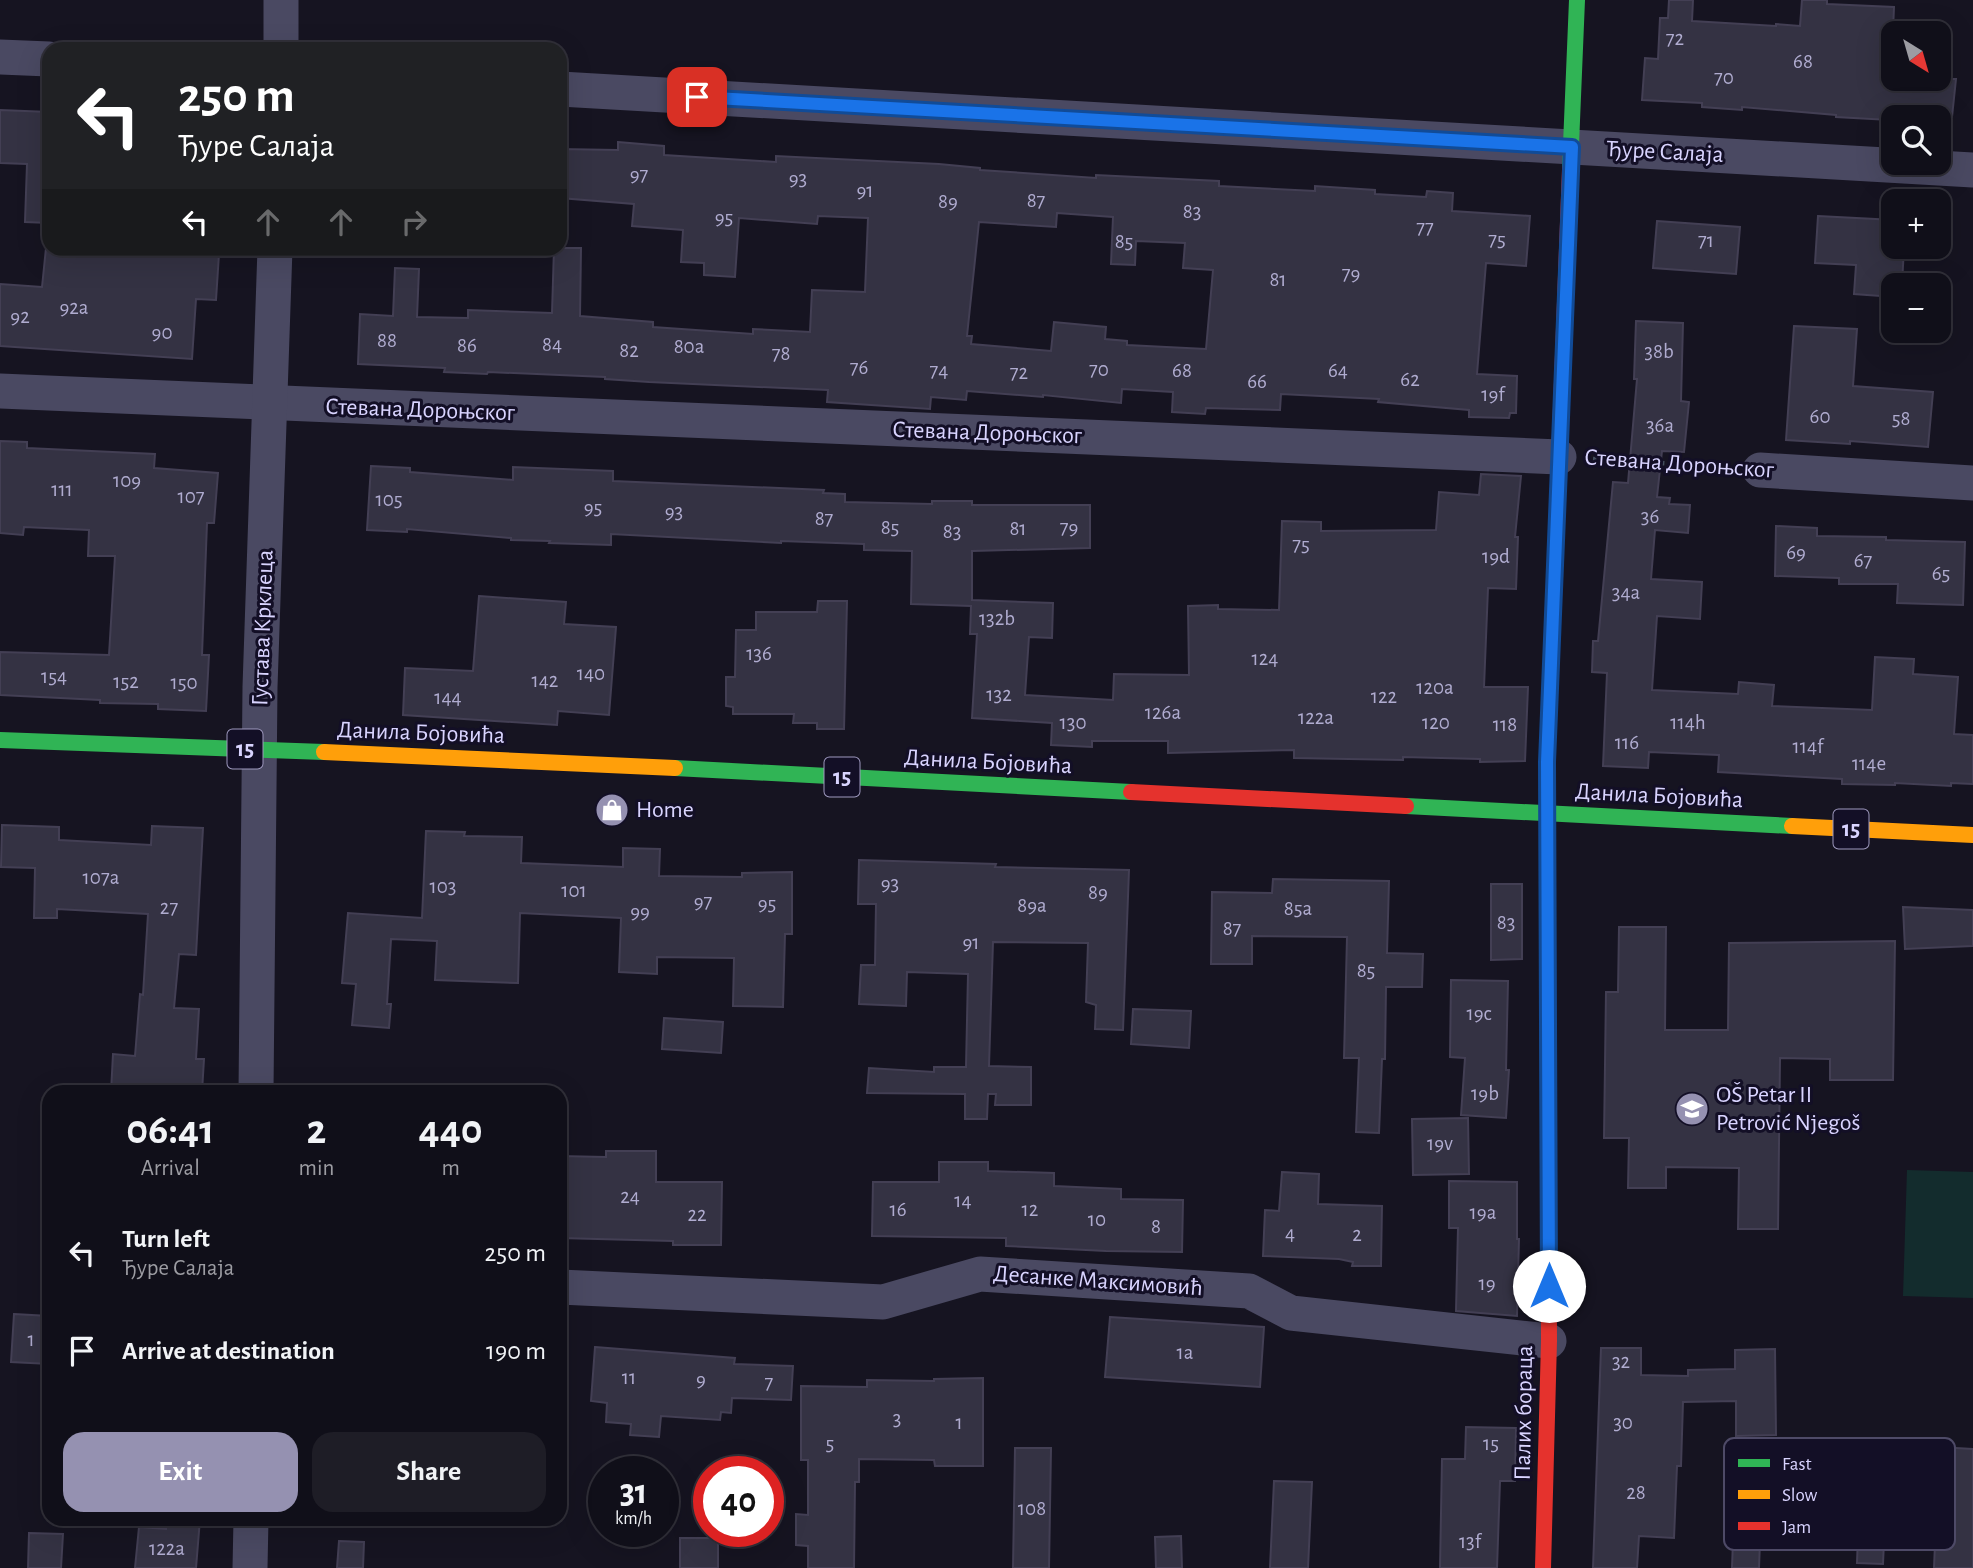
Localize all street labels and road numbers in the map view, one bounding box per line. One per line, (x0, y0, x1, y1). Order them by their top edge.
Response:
street label: Ђуре Салаја (1606, 137, 1724, 167)
street label: Стевана Дороњског (325, 395, 516, 425)
street label: Стевана Дороњског (892, 418, 1083, 448)
street label: Стевана Дороњског (1584, 445, 1775, 483)
street label: Густава Крклеца (248, 549, 278, 707)
street label: Данила Бојовића (337, 718, 505, 748)
road number: 15 (228, 730, 262, 768)
street label: Данила Бојовића (903, 746, 1073, 778)
road number: 15 (824, 758, 860, 796)
street label: Данила Бојовића (1574, 780, 1744, 812)
road number: 15 (1834, 810, 1868, 848)
street label: Десанке Максимовић (992, 1262, 1204, 1300)
street label: Палих бораца (1511, 1345, 1537, 1481)

